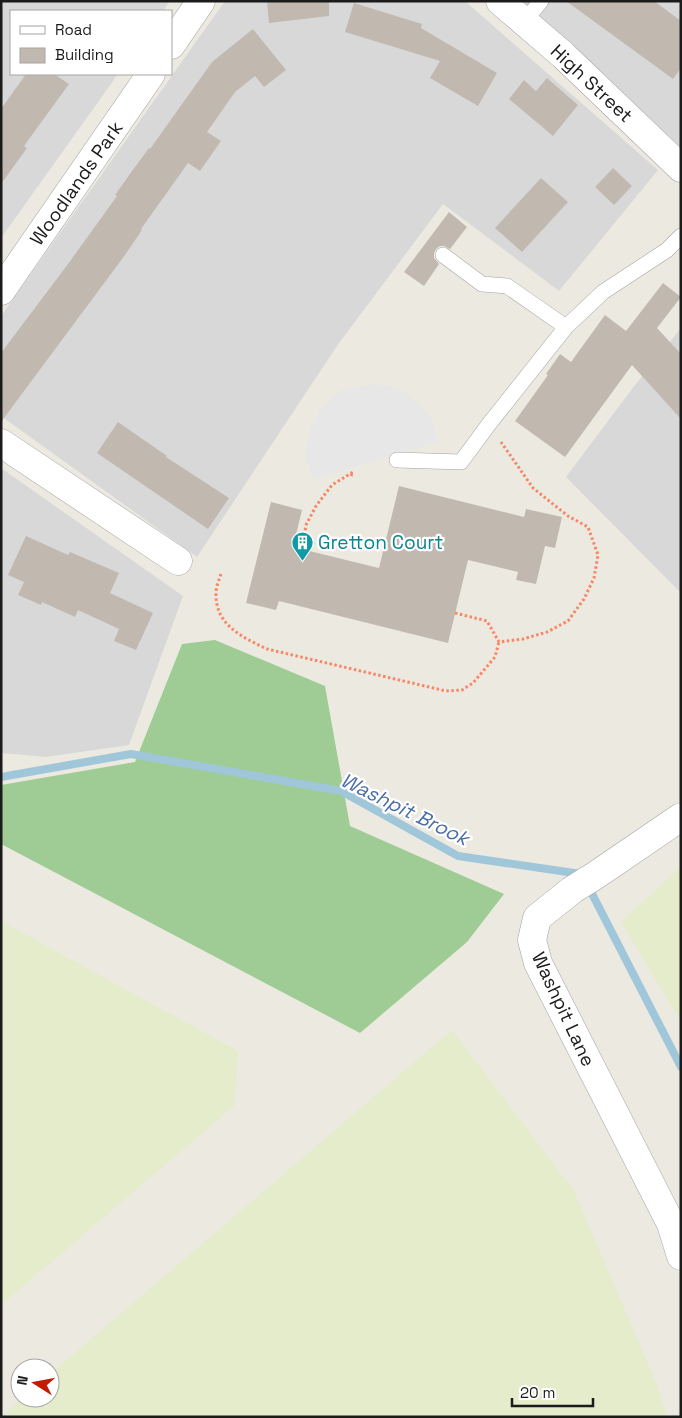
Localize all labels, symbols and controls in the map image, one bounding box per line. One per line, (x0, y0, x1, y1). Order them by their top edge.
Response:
legend (10, 10, 172, 75)
text: Road (55, 20, 92, 39)
street label: High Street (545, 39, 638, 128)
text: Building (55, 45, 114, 64)
street label: Woodlands Park (24, 116, 129, 250)
building icon: Gretton Court (290, 530, 314, 561)
place label: Gretton Court (318, 530, 443, 555)
water label: Washpit Brook (337, 767, 475, 852)
street label: Washpit Lane (526, 948, 601, 1071)
north arrow (10, 1358, 60, 1408)
text: N (13, 1374, 32, 1387)
scale bar (512, 1376, 593, 1408)
text: 20 m (520, 1383, 555, 1402)

